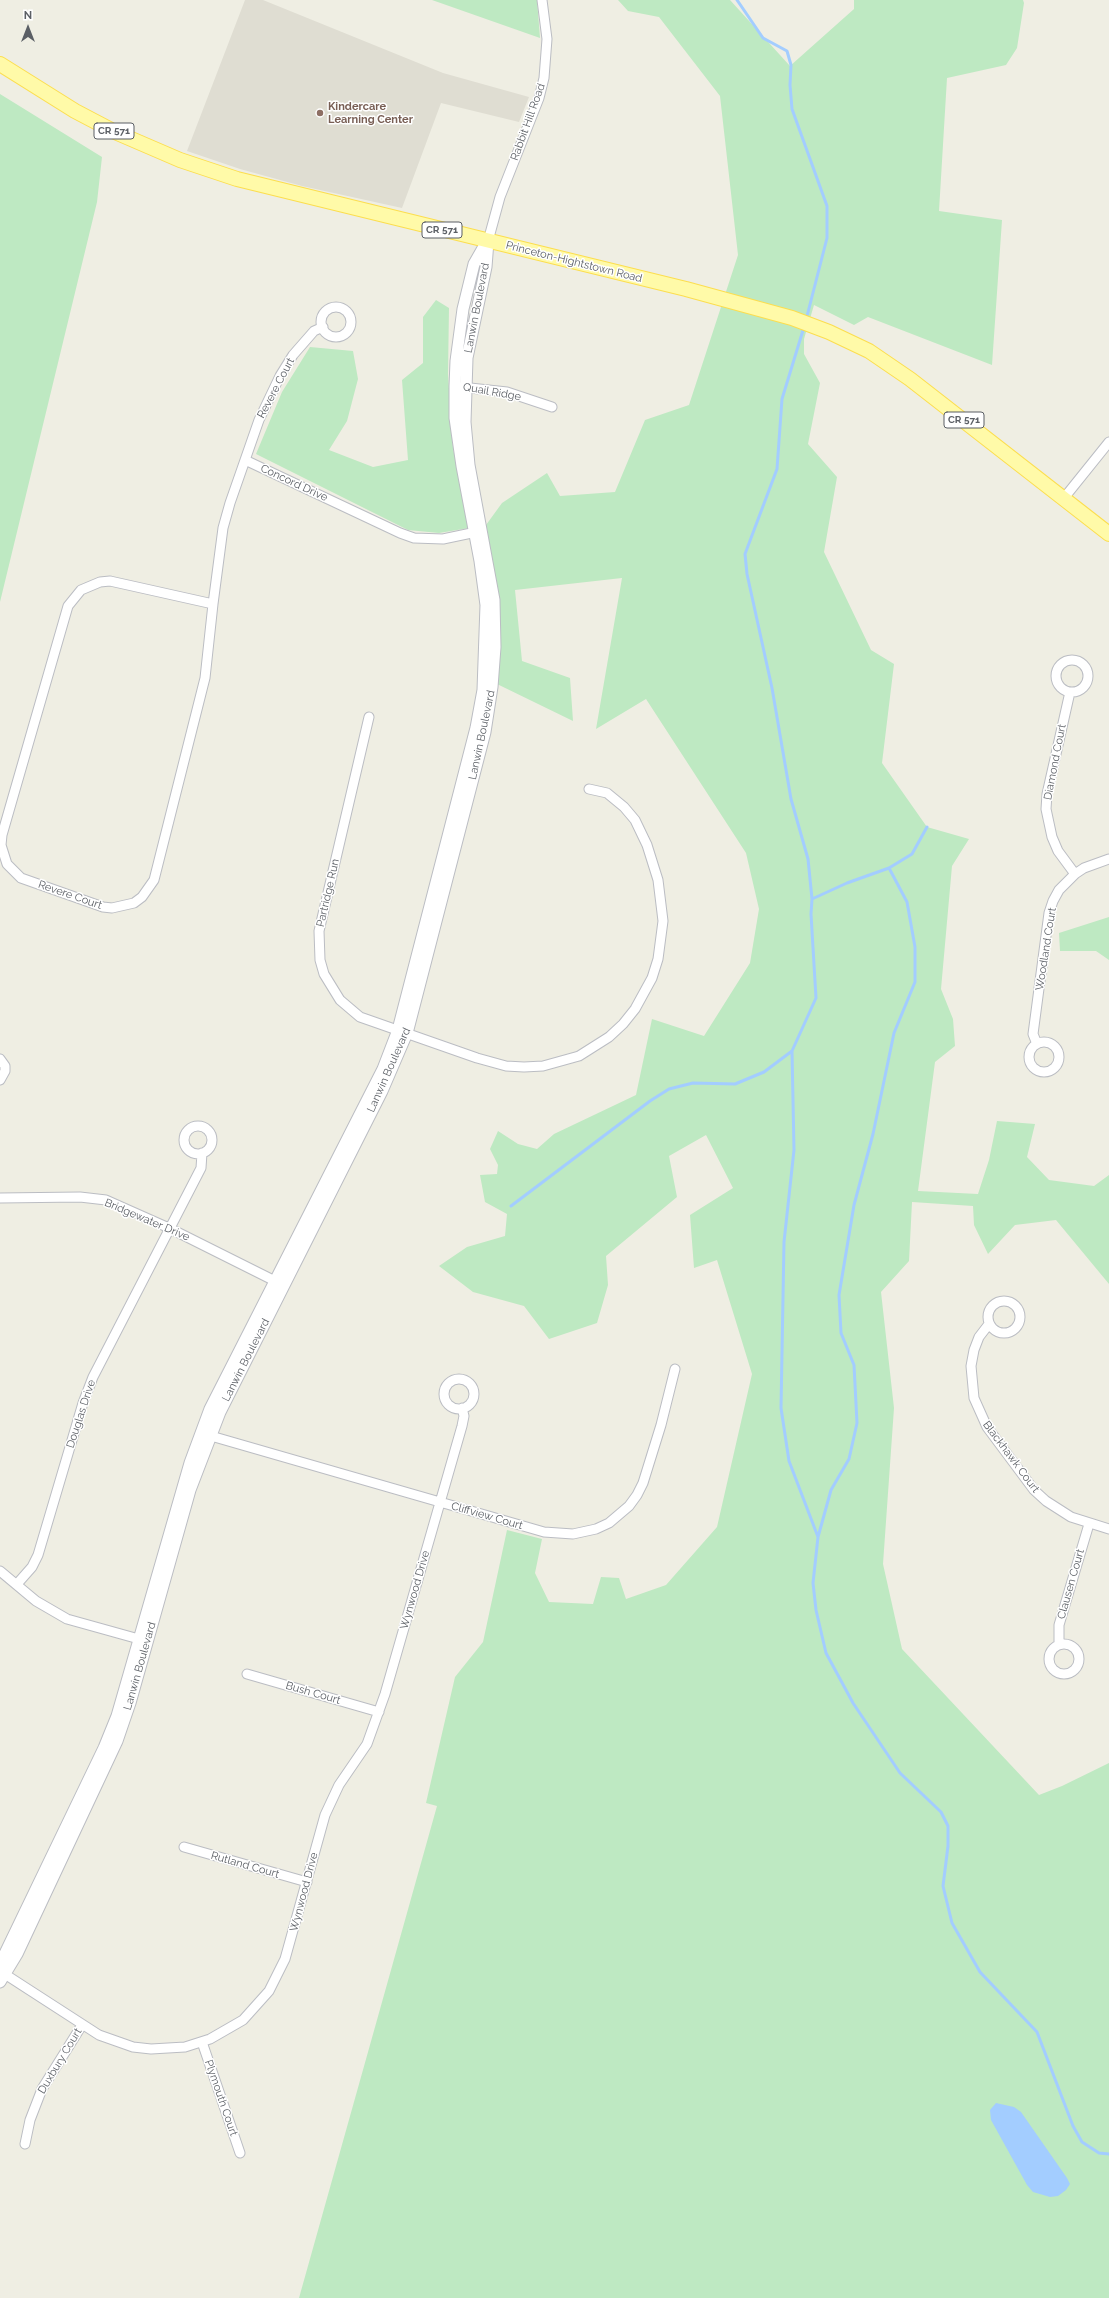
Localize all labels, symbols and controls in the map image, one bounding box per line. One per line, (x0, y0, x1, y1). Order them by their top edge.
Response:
north arrow (8, 8, 48, 48)
text: N (24, 9, 32, 22)
street label: Rabbit Hill Road (508, 82, 548, 162)
place label: Kindercare Learning Center (328, 100, 413, 126)
marker: Kindercare Learning Center (315, 108, 325, 118)
road number: CR 571 (94, 123, 134, 139)
road number: CR 571 (422, 222, 462, 238)
street label: Princeton-Hightstown Road (504, 239, 644, 285)
street label: Lanwin Boulevard (462, 262, 492, 354)
street label: Revere Court (255, 356, 297, 420)
street label: Quail Ridge (462, 380, 522, 404)
road number: CR 571 (944, 412, 984, 428)
street label: Concord Drive (258, 462, 330, 504)
street label: Lanwin Boulevard (466, 689, 498, 781)
street label: Diamond Court (1041, 723, 1069, 801)
street label: Partridge Run (314, 858, 342, 928)
street label: Revere Court (36, 878, 104, 912)
street label: Woodland Court (1033, 907, 1059, 991)
street label: Lanwin Boulevard (364, 1026, 414, 1114)
street label: Bridgewater Drive (102, 1196, 192, 1244)
street label: Lanwin Boulevard (219, 1316, 273, 1404)
street label: Douglas Drive (64, 1378, 98, 1450)
street label: Blackhawk Court (980, 1419, 1042, 1495)
street label: Cliffview Court (450, 1499, 524, 1533)
street label: Clausen Court (1055, 1547, 1087, 1621)
street label: Wynwood Drive (397, 1549, 433, 1631)
street label: Lanwin Boulevard (121, 1620, 159, 1712)
street label: Bush Court (284, 1679, 342, 1707)
street label: Rutland Court (209, 1849, 281, 1881)
street label: Wynwood Drive (287, 1851, 321, 1933)
street label: Duxbury Court (35, 2026, 85, 2096)
street label: Plymouth Court (202, 2058, 240, 2138)

